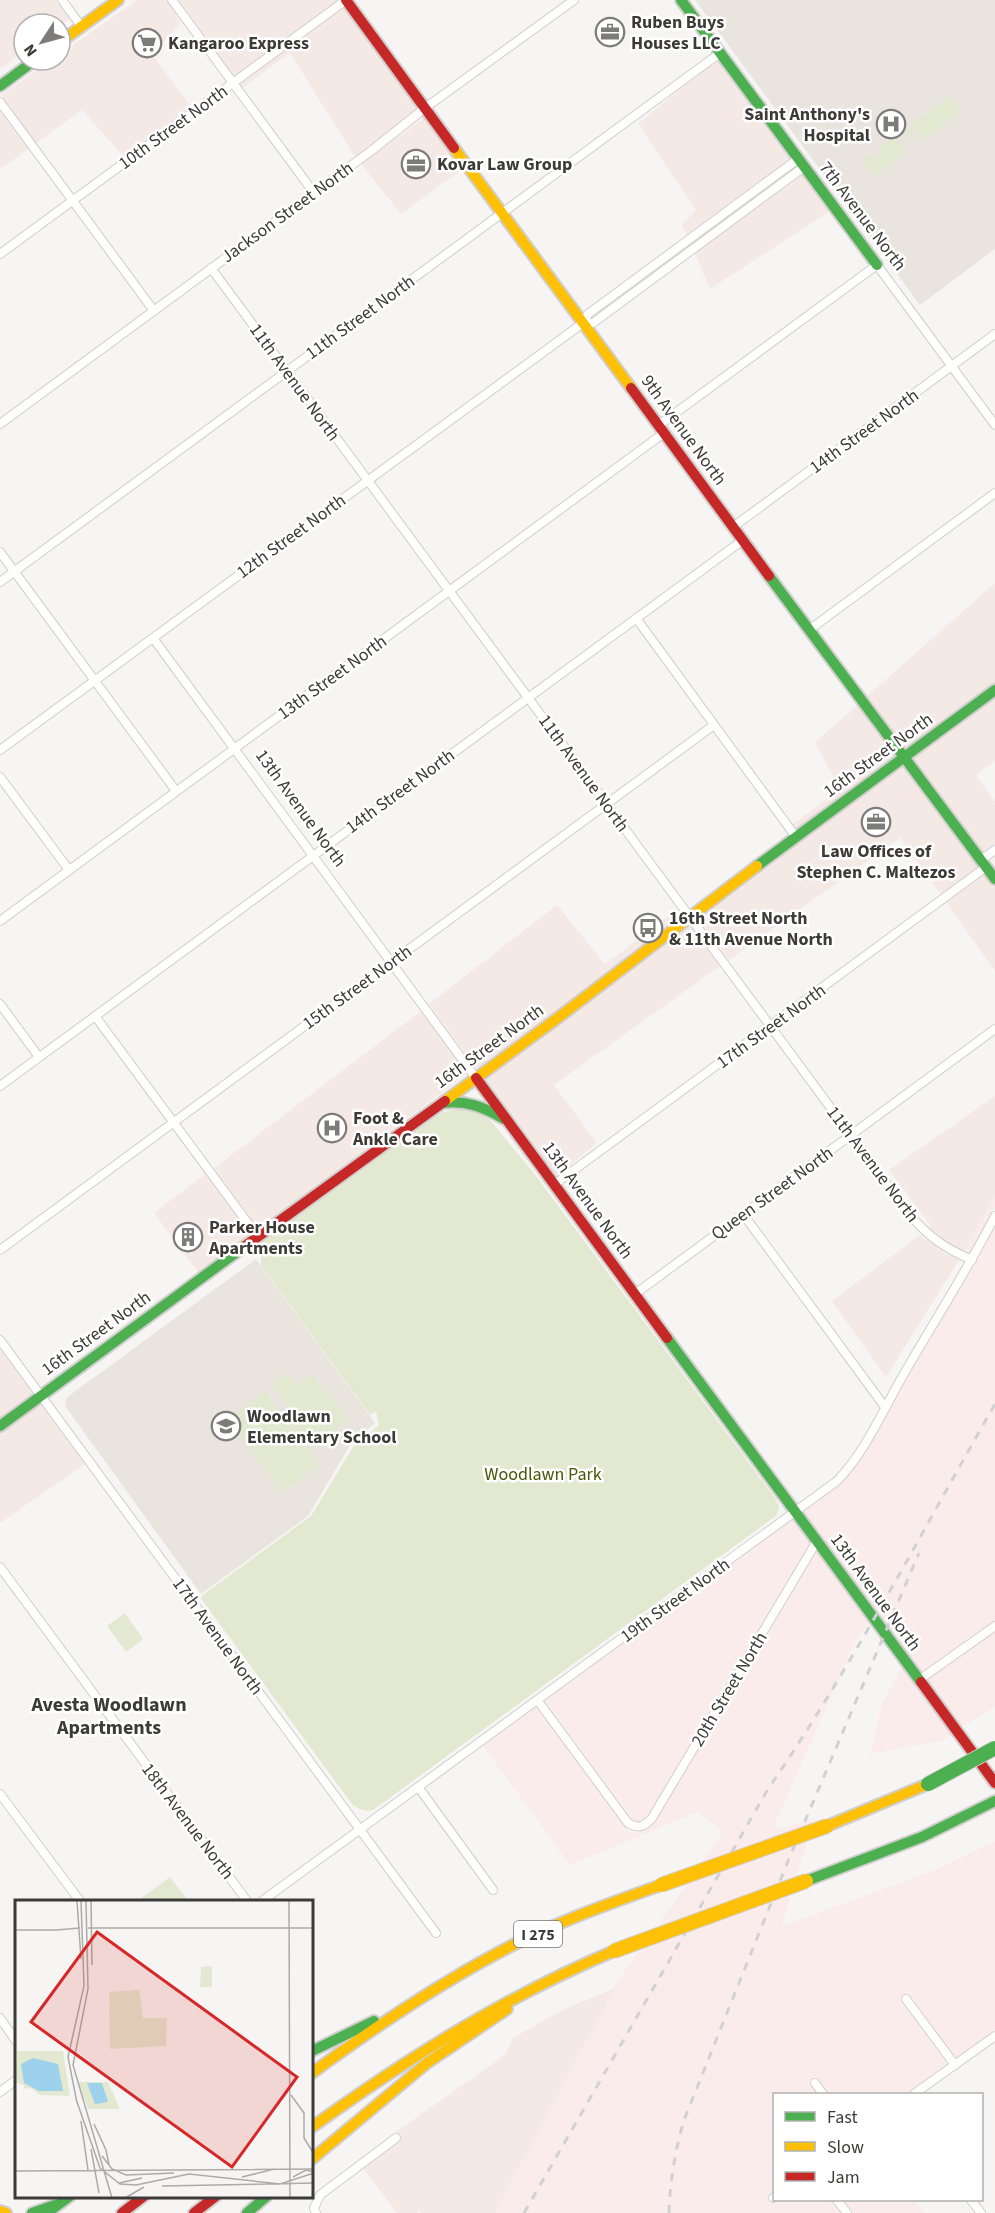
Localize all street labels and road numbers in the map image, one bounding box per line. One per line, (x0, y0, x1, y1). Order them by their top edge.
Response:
street label: 10th Street North (114, 79, 233, 176)
street label: Jackson Street North (216, 156, 358, 269)
street label: 7th Avenue North (813, 156, 912, 276)
street label: 11th Street North (301, 269, 420, 366)
street label: 11th Avenue North (243, 318, 346, 446)
street label: 9th Avenue North (635, 370, 732, 491)
street label: 14th Street North (805, 383, 924, 480)
street label: 12th Street North (232, 488, 351, 585)
street label: 13th Street North (273, 629, 392, 726)
street label: 16th Street North (819, 707, 938, 804)
street label: 11th Avenue North (532, 709, 635, 837)
street label: 14th Street North (341, 743, 460, 840)
street label: 13th Avenue North (249, 744, 352, 872)
street label: 15th Street North (298, 939, 417, 1036)
street label: 17th Street North (712, 978, 831, 1075)
street label: 16th Street North (430, 998, 549, 1095)
street label: 11th Avenue North (821, 1101, 925, 1228)
street label: 13th Avenue North (536, 1136, 639, 1264)
street label: Queen Street North (706, 1141, 838, 1246)
street label: 16th Street North (37, 1285, 156, 1382)
street label: 13th Avenue North (824, 1528, 927, 1656)
street label: 19th Street North (616, 1552, 735, 1649)
street label: 17th Avenue North (166, 1572, 269, 1700)
street label: 20th Street North (685, 1627, 774, 1751)
street label: 18th Avenue North (136, 1758, 240, 1885)
road number: I 275 (514, 1921, 562, 1947)

